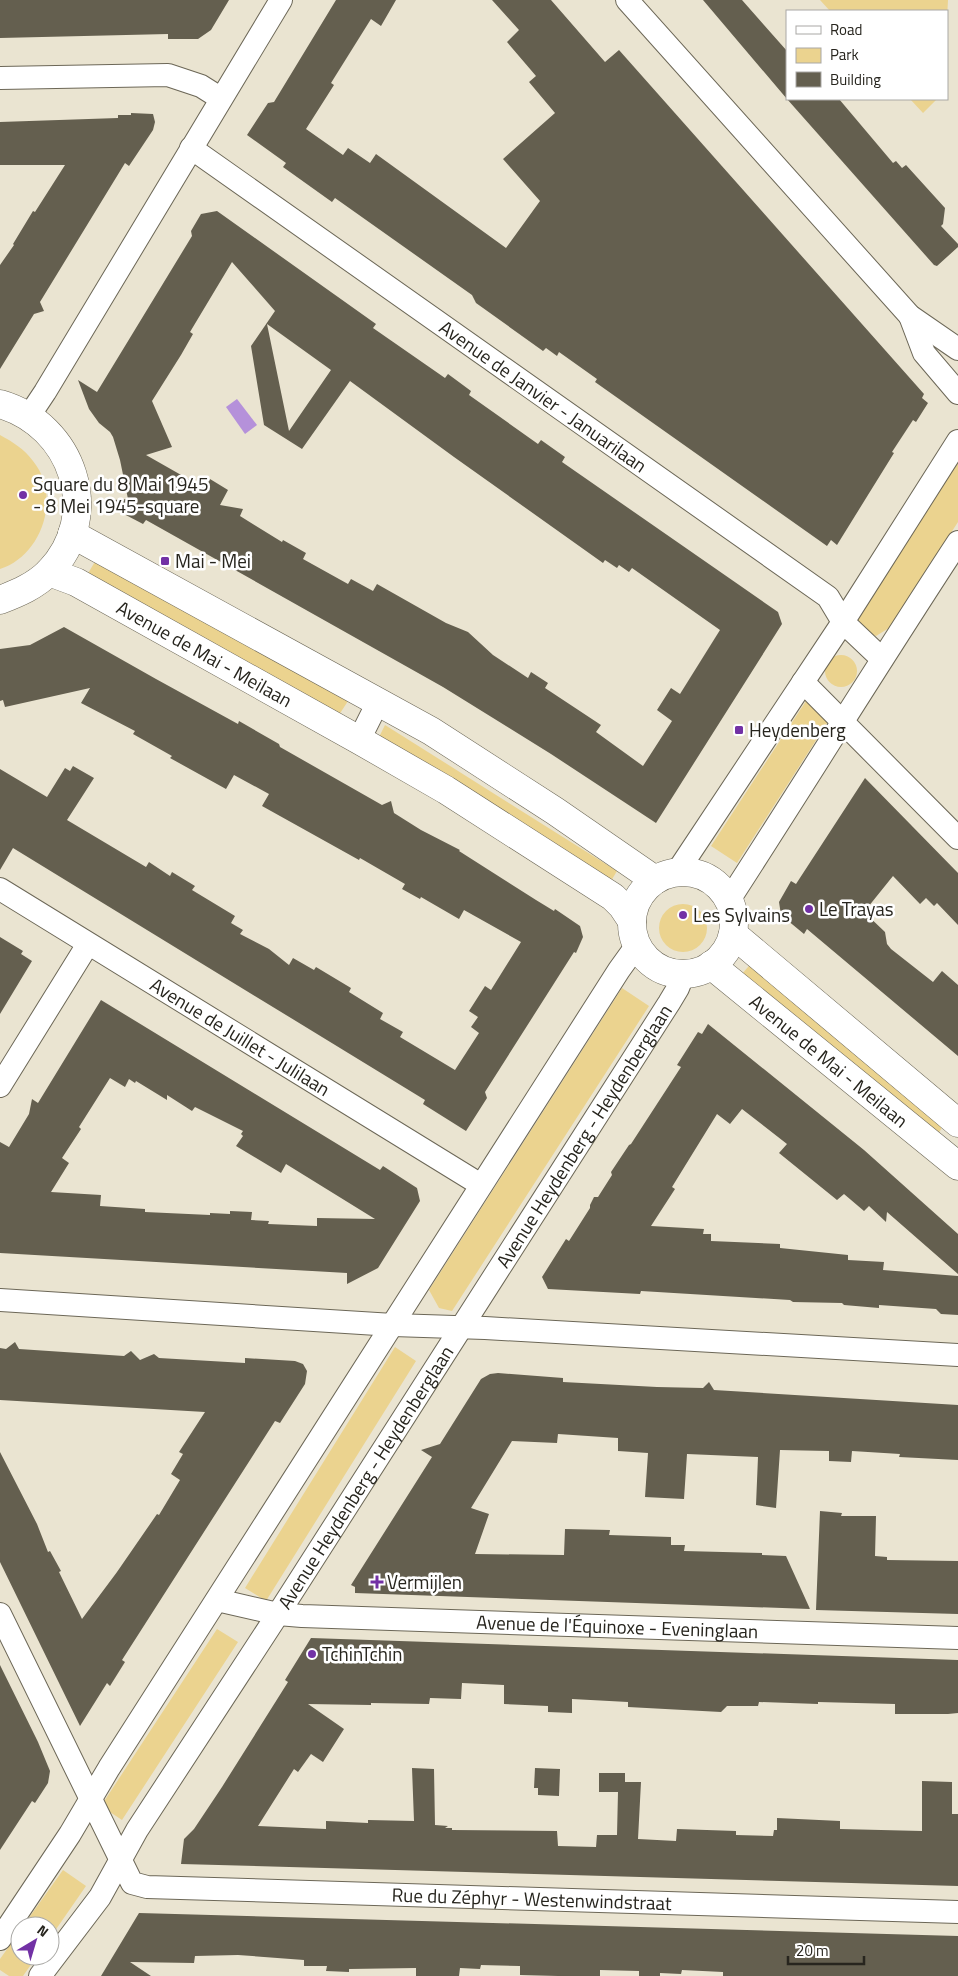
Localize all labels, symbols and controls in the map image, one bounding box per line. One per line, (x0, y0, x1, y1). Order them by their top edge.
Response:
legend (786, 10, 948, 100)
text: Road (830, 18, 862, 41)
text: Park (830, 43, 859, 66)
text: Building (830, 68, 881, 91)
street label: Avenue de Janvier - Januarilaan (434, 313, 653, 479)
place label: Square du 8 Mai 1945 - 8 Mei 1945-square (33, 469, 209, 520)
marker: Square du 8 Mai 1945 - 8 Mei 1945-square (17, 489, 29, 501)
place label: Mai - Mei (175, 546, 251, 575)
marker: Mai - Mei (159, 555, 171, 567)
street label: Avenue de Mai - Meilaan (112, 593, 298, 714)
place label: Heydenberg (749, 715, 846, 744)
marker: Heydenberg (733, 724, 745, 736)
place label: Le Trayas (819, 894, 894, 923)
place label: Les Sylvains (693, 900, 790, 929)
marker: Le Trayas (803, 903, 815, 915)
marker: Les Sylvains (677, 909, 689, 921)
street label: Avenue de Juillet - Julilaan (145, 970, 336, 1103)
street label: Avenue de Mai - Meilaan (744, 987, 915, 1134)
street label: Avenue Heydenberg - Heydenberglaan (488, 998, 679, 1273)
street label: Avenue Heydenberg - Heydenberglaan (270, 1340, 460, 1614)
place label: Vermijlen (387, 1567, 462, 1596)
marker: Vermijlen (371, 1576, 383, 1588)
street label: Avenue de l'Équinoxe - Eveninglaan (476, 1607, 759, 1645)
place label: TchinTchin (322, 1639, 402, 1668)
marker: TchinTchin (306, 1648, 318, 1660)
street label: Rue du Zéphyr - Westenwindstraat (391, 1880, 672, 1917)
north arrow (10, 1916, 60, 1966)
text: N (33, 1919, 54, 1942)
scale bar (788, 1934, 864, 1966)
text: 20 m (796, 1939, 829, 1962)

